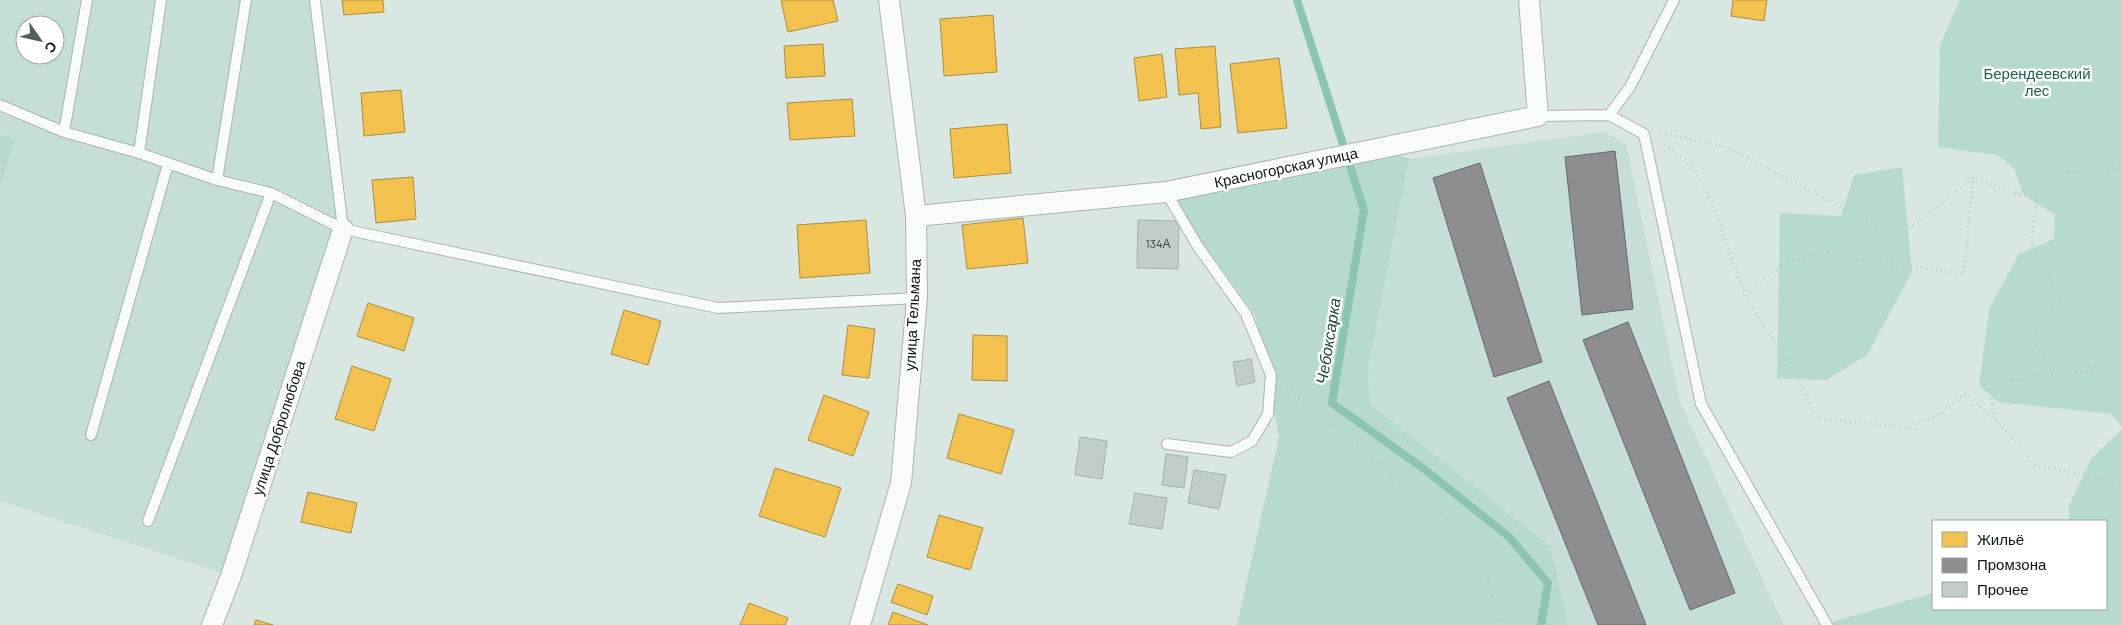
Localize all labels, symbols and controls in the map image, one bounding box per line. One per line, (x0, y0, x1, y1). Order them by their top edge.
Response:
north arrow (15, 15, 65, 65)
text: С (41, 39, 61, 56)
park label: Берендеевский лес (1983, 64, 2091, 99)
street label: Красногорская улица (1212, 143, 1360, 191)
house number: 134А (1146, 236, 1171, 250)
street label: улица Тельмана (900, 258, 924, 371)
water label: Чебоксарка (1311, 296, 1344, 385)
street label: улица Добролюбова (248, 357, 309, 497)
legend (1932, 520, 2107, 610)
text: Жильё (1977, 530, 2024, 548)
text: Промзона (1977, 555, 2047, 573)
text: Прочее (1977, 580, 2029, 598)

